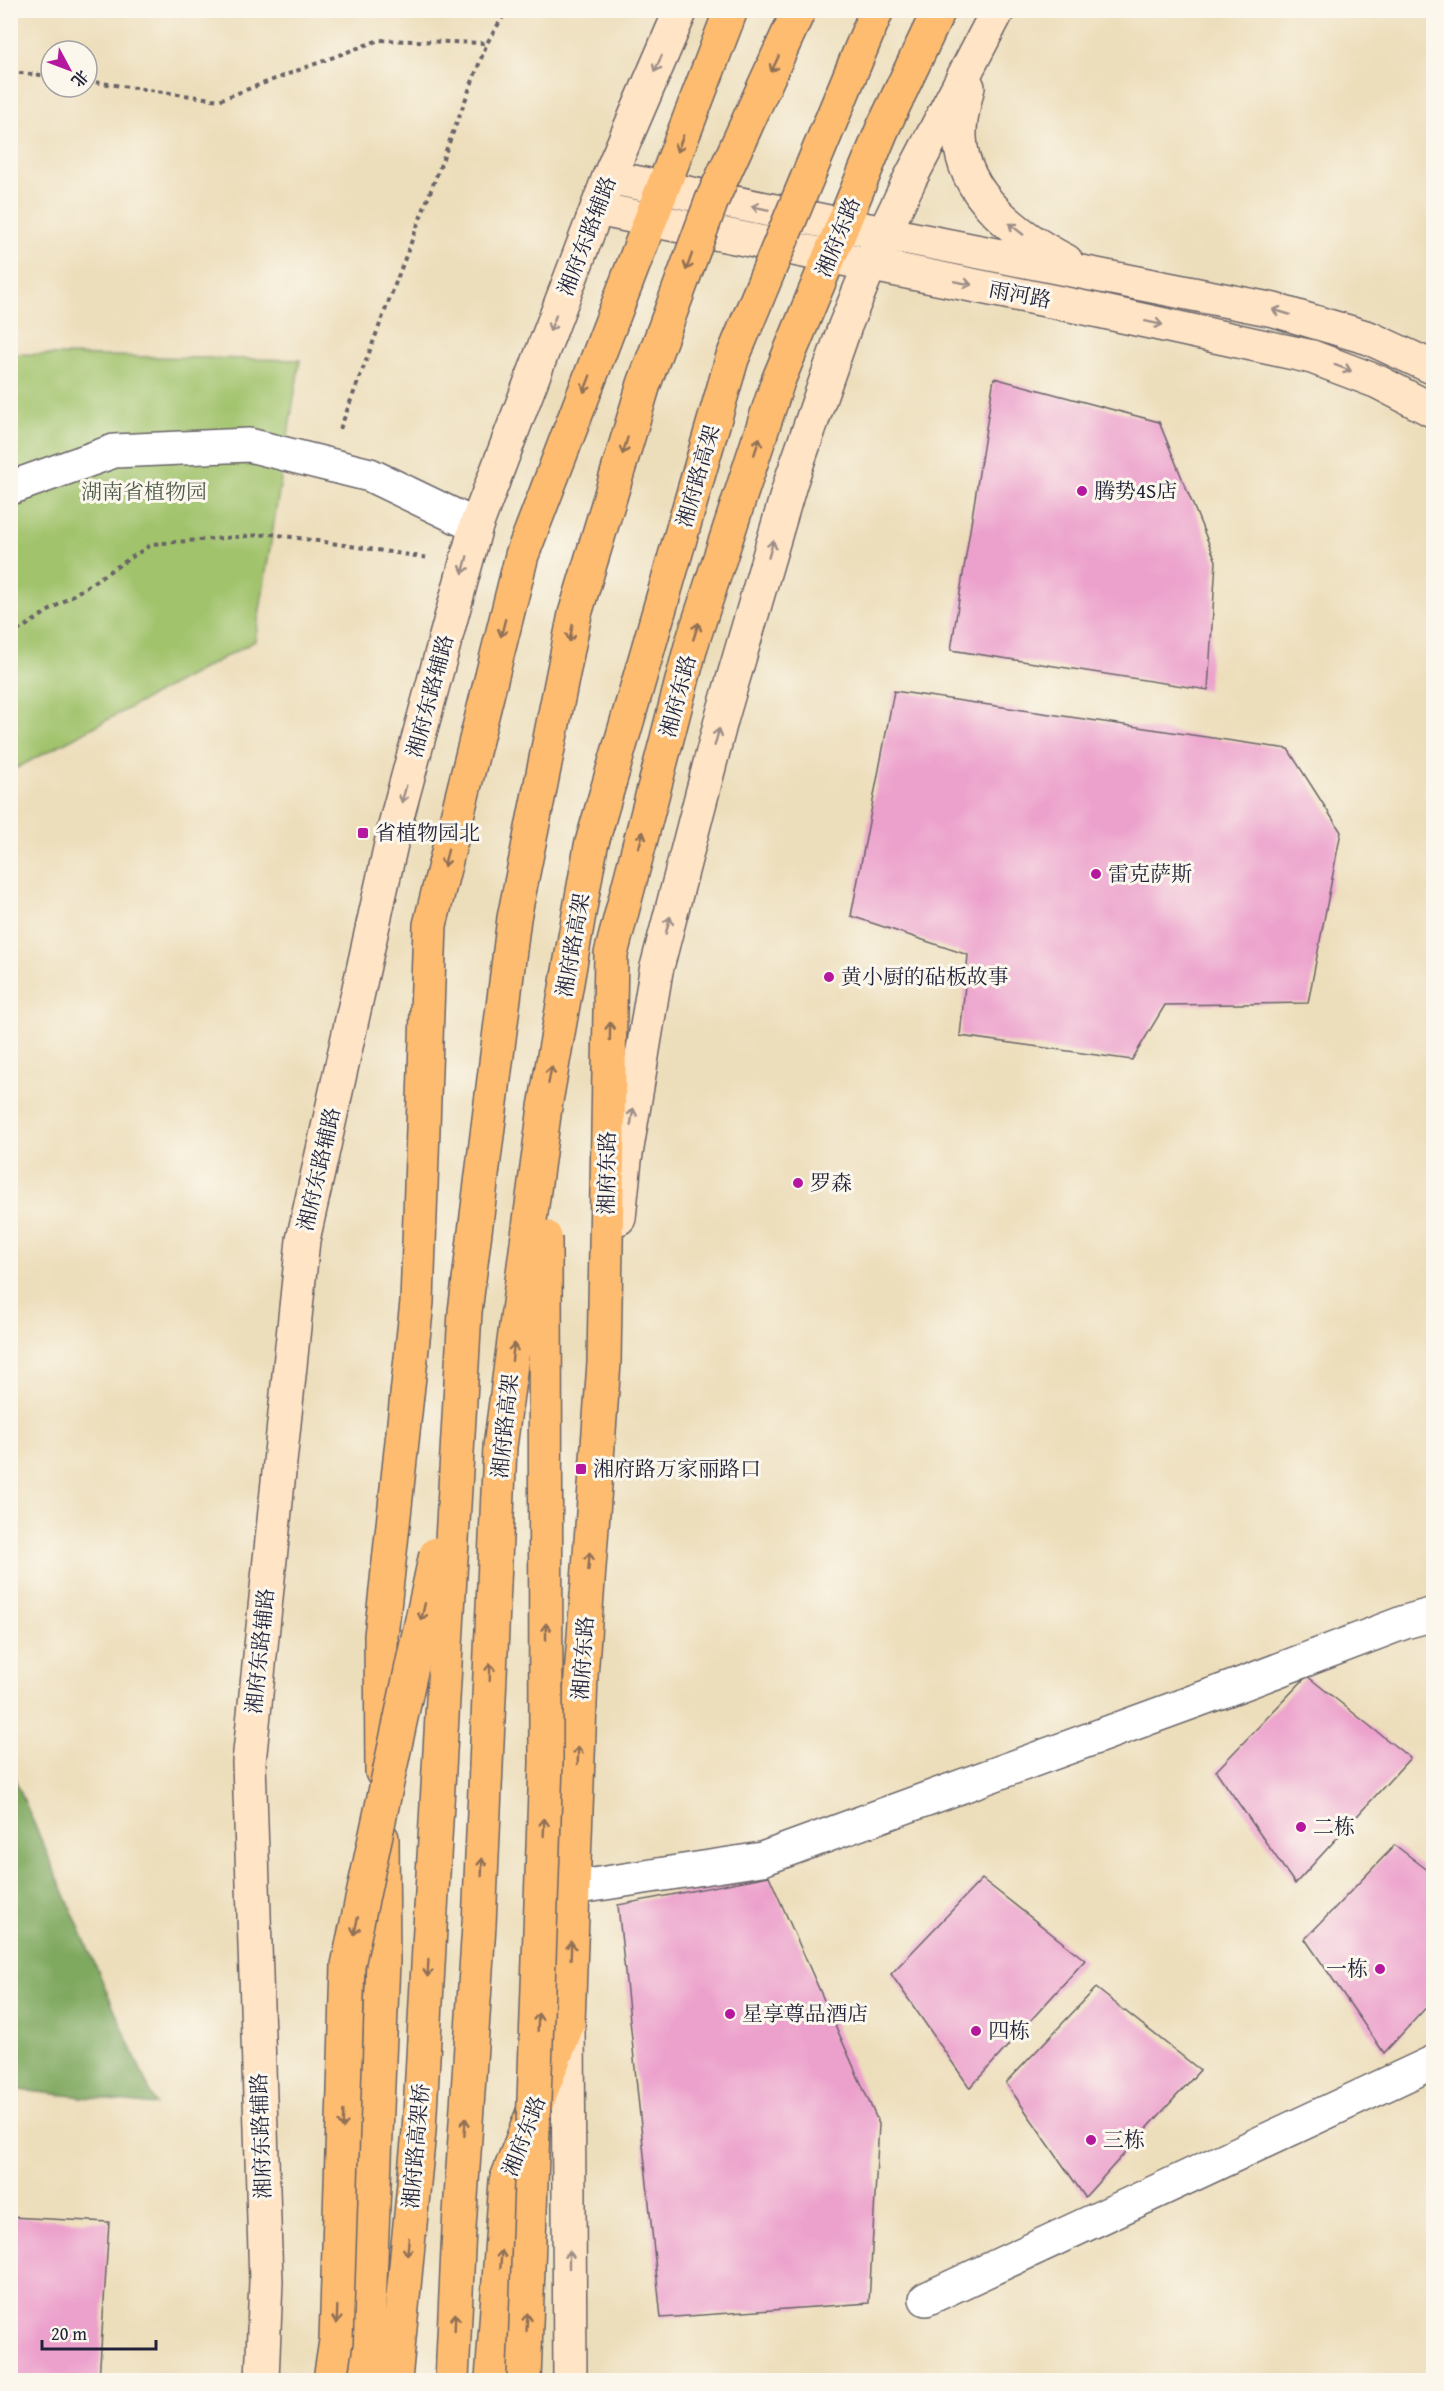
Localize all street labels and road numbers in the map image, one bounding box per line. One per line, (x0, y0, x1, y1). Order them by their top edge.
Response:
street label: 湘府东路辅路 (549, 171, 624, 300)
street label: 湘府东路 (807, 192, 868, 282)
street label: 雨河路 (986, 273, 1054, 316)
street label: 湘府路高架 (668, 421, 727, 531)
street label: 湘府东路辅路 (398, 631, 461, 761)
street label: 湘府东路 (652, 651, 703, 740)
street label: 湘府路高架 (548, 891, 597, 999)
street label: 湘府东路辅路 (289, 1104, 348, 1234)
street label: 湘府东路 (590, 1131, 623, 1215)
street label: 湘府路高架 (484, 1372, 525, 1480)
street label: 湘府东路辅路 (238, 1587, 282, 1715)
street label: 湘府东路 (564, 1615, 601, 1701)
street label: 湘府东路辅路 (243, 2073, 278, 2200)
street label: 湘府路高架桥 (395, 2082, 436, 2210)
street label: 湘府东路 (494, 2091, 553, 2181)

